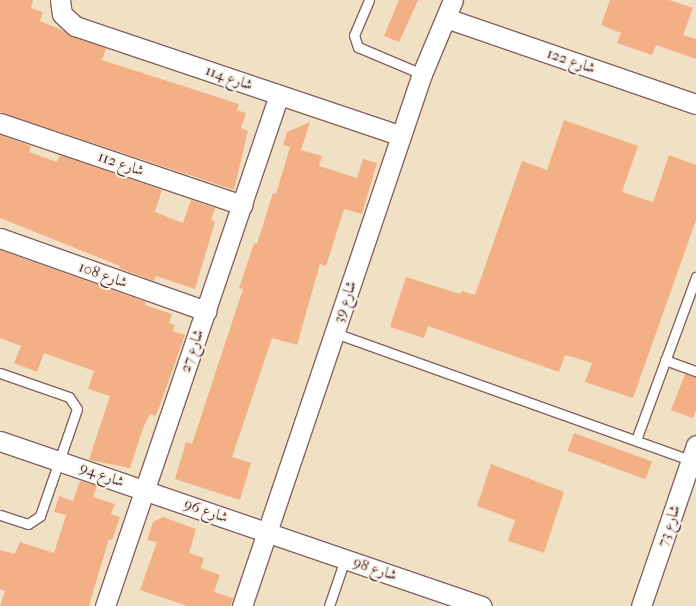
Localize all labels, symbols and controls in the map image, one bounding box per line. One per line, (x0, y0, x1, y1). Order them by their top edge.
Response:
street label: شارع 122 (544, 44, 598, 78)
street label: شارع 114 (203, 62, 255, 94)
street label: شارع 112 (96, 148, 146, 180)
street label: شارع 108 (76, 258, 130, 292)
street label: شارع 39 (329, 279, 361, 325)
street label: شارع 27 (176, 327, 208, 375)
street label: شارع 94 (77, 459, 127, 491)
street label: شارع 96 (182, 495, 230, 527)
street label: شارع 73 (654, 503, 684, 549)
street label: شارع 98 (351, 553, 399, 585)

